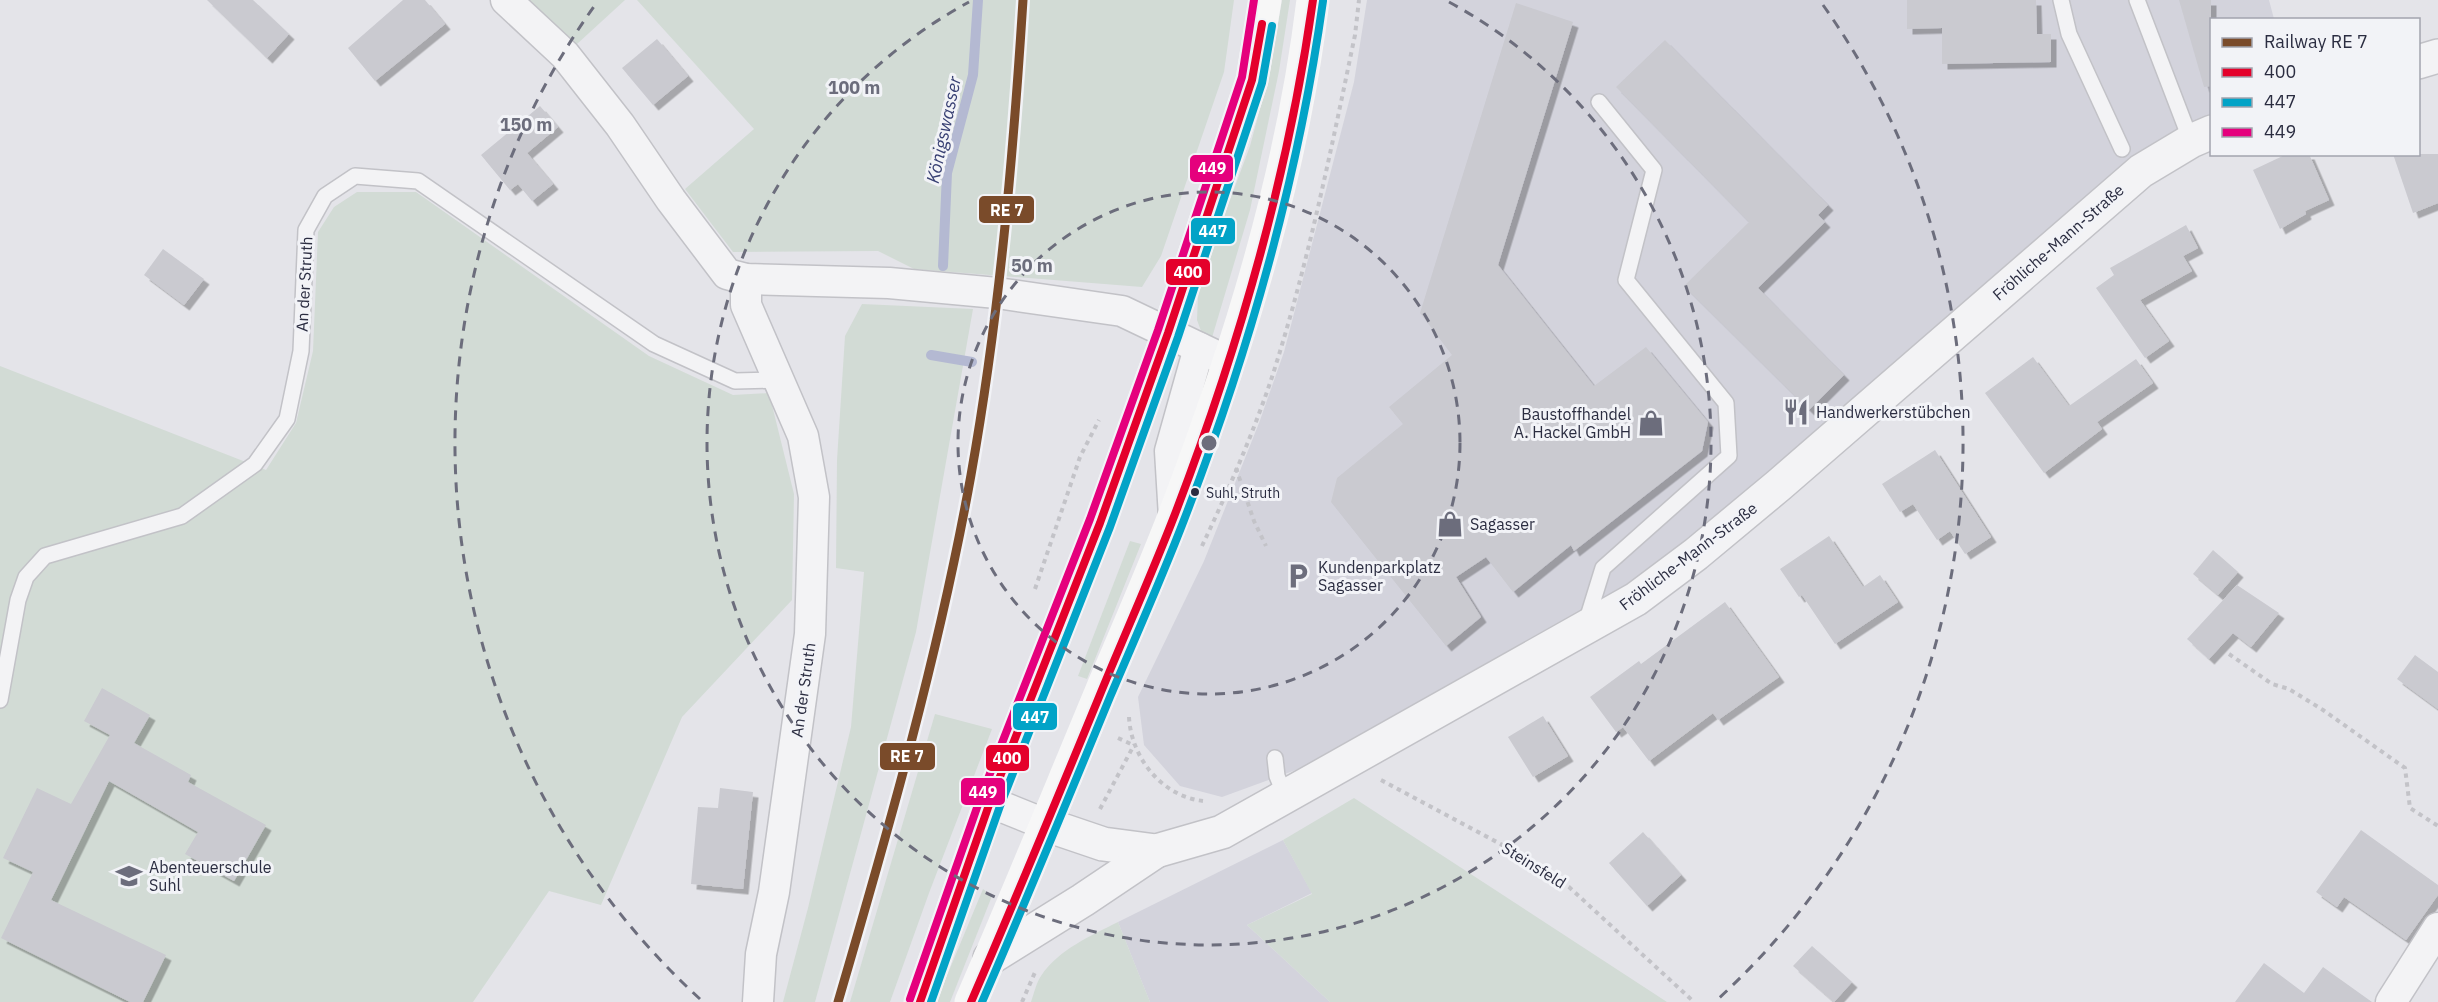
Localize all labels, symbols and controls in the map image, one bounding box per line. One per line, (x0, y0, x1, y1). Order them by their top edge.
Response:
legend (2210, 18, 2420, 156)
text: Railway RE 7 (2264, 30, 2368, 53)
text: 400 (2264, 60, 2296, 83)
water label: Königswasser (921, 74, 966, 185)
text: 100 m (828, 76, 880, 99)
text: 447 (2264, 90, 2296, 113)
text: 150 m (500, 113, 552, 136)
text: 449 (2264, 120, 2296, 143)
line badge: 449 (1189, 154, 1234, 183)
text: 449 (1198, 158, 1226, 178)
street label: Fröhliche-Mann-Straße (1988, 179, 2128, 304)
line badge: RE 7 (978, 195, 1035, 224)
text: RE 7 (990, 200, 1024, 220)
line badge: 447 (1190, 217, 1236, 245)
text: 447 (1199, 221, 1227, 241)
street label: An der Struth (292, 236, 316, 332)
text: 50 m (1011, 254, 1053, 277)
line badge: 400 (1165, 258, 1211, 286)
text: 400 (1174, 262, 1203, 282)
restaurant icon: Handwerkerstübchen (1781, 397, 1811, 427)
place label: Handwerkerstübchen (1816, 402, 1971, 422)
place label: Baustoffhandel A. Hackel GmbH (1514, 404, 1631, 442)
shop icon: Baustoffhandel A. Hackel GmbH (1636, 408, 1666, 438)
centre of rings (1199, 433, 1219, 453)
place label: Suhl, Struth (1206, 484, 1280, 502)
marker: Suhl, Struth (1189, 486, 1201, 498)
street label: Fröhliche-Mann-Straße (1615, 498, 1761, 614)
shop icon: Sagasser (1435, 509, 1465, 539)
place label: Sagasser (1470, 514, 1535, 534)
place label: Kundenparkplatz Sagasser (1318, 557, 1441, 595)
parking icon: Kundenparkplatz Sagasser (1283, 561, 1313, 591)
street label: An der Struth (786, 641, 820, 739)
line badge: 447 (1012, 702, 1058, 731)
text: 447 (1021, 707, 1049, 727)
line badge: RE 7 (879, 742, 936, 771)
line badge: 400 (985, 744, 1030, 772)
text: RE 7 (890, 746, 924, 766)
text: 400 (993, 748, 1022, 768)
line badge: 449 (960, 777, 1006, 806)
text: 449 (969, 782, 997, 802)
street label: Steinsfeld (1498, 837, 1570, 893)
place label: Abenteuerschule Suhl (149, 857, 272, 895)
school or university icon: Abenteuerschule Suhl (114, 861, 144, 891)

